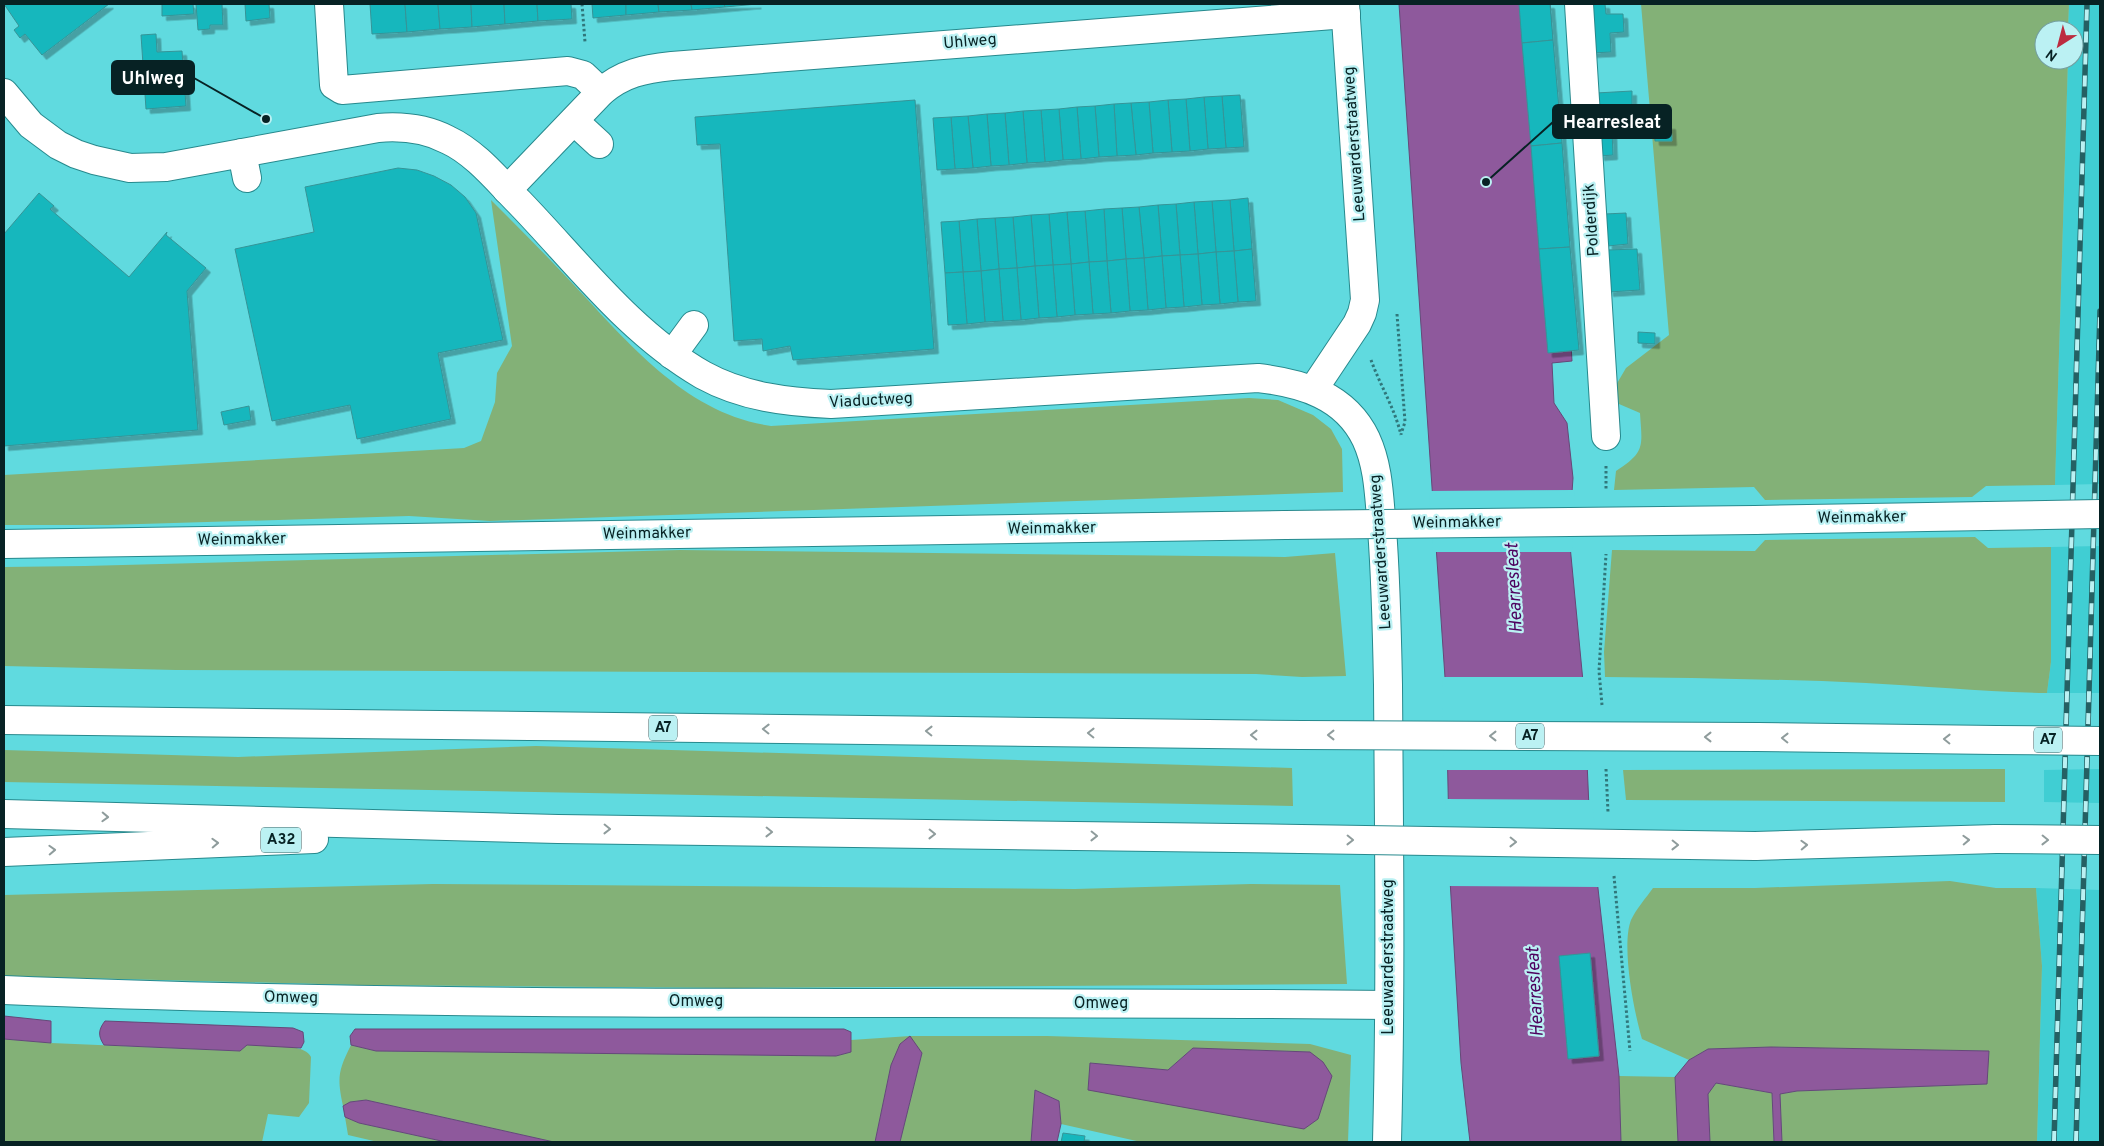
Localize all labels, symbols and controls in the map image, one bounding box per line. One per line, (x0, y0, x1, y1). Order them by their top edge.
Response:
north arrow (2034, 20, 2084, 70)
street label: Uhlweg (943, 30, 997, 54)
text: N (2043, 44, 2061, 64)
callout: Uhlweg (112, 61, 194, 94)
street label: Leeuwarderstraatweg (1340, 66, 1370, 222)
text: Uhlweg (122, 68, 184, 91)
callout: Hearresleat (1553, 105, 1671, 138)
text: Hearresleat (1563, 112, 1661, 135)
street label: Polderdijk (1579, 183, 1605, 257)
street label: Viaductweg (829, 389, 913, 413)
street label: Leeuwarderstraatweg (1366, 474, 1396, 630)
street label: Weinmakker (1818, 507, 1906, 529)
street label: Weinmakker (1413, 512, 1501, 534)
street label: Weinmakker (1008, 518, 1096, 540)
street label: Weinmakker (603, 523, 691, 545)
street label: Weinmakker (198, 529, 286, 551)
water label: Hearresleat (1501, 541, 1529, 634)
road number: A7 (649, 716, 677, 740)
one-way arrow (762, 724, 770, 734)
road number: A7 (1516, 724, 1544, 748)
one-way arrow (925, 726, 932, 736)
one-way arrow (1087, 728, 1094, 738)
road number: A7 (2034, 728, 2062, 752)
one-way arrow (1249, 729, 1257, 740)
one-way arrow (1327, 730, 1334, 740)
one-way arrow (1489, 731, 1497, 741)
one-way arrow (1704, 732, 1712, 742)
one-way arrow (1781, 733, 1788, 743)
one-way arrow (1943, 734, 1950, 744)
one-way arrow (101, 811, 109, 822)
one-way arrow (603, 824, 611, 834)
one-way arrow (766, 827, 773, 837)
road number: A32 (261, 828, 301, 852)
one-way arrow (928, 829, 936, 839)
one-way arrow (1090, 831, 1098, 841)
one-way arrow (1346, 835, 1354, 845)
one-way arrow (1963, 835, 1971, 845)
one-way arrow (2042, 835, 2049, 845)
one-way arrow (1509, 837, 1517, 847)
one-way arrow (212, 838, 219, 848)
one-way arrow (1800, 839, 1808, 850)
one-way arrow (1672, 840, 1679, 850)
one-way arrow (49, 844, 57, 855)
street label: Leeuwarderstraatweg (1379, 879, 1399, 1035)
water label: Hearresleat (1522, 945, 1550, 1038)
street label: Omweg (264, 988, 318, 1008)
street label: Omweg (669, 992, 723, 1012)
street label: Omweg (1074, 994, 1128, 1014)

